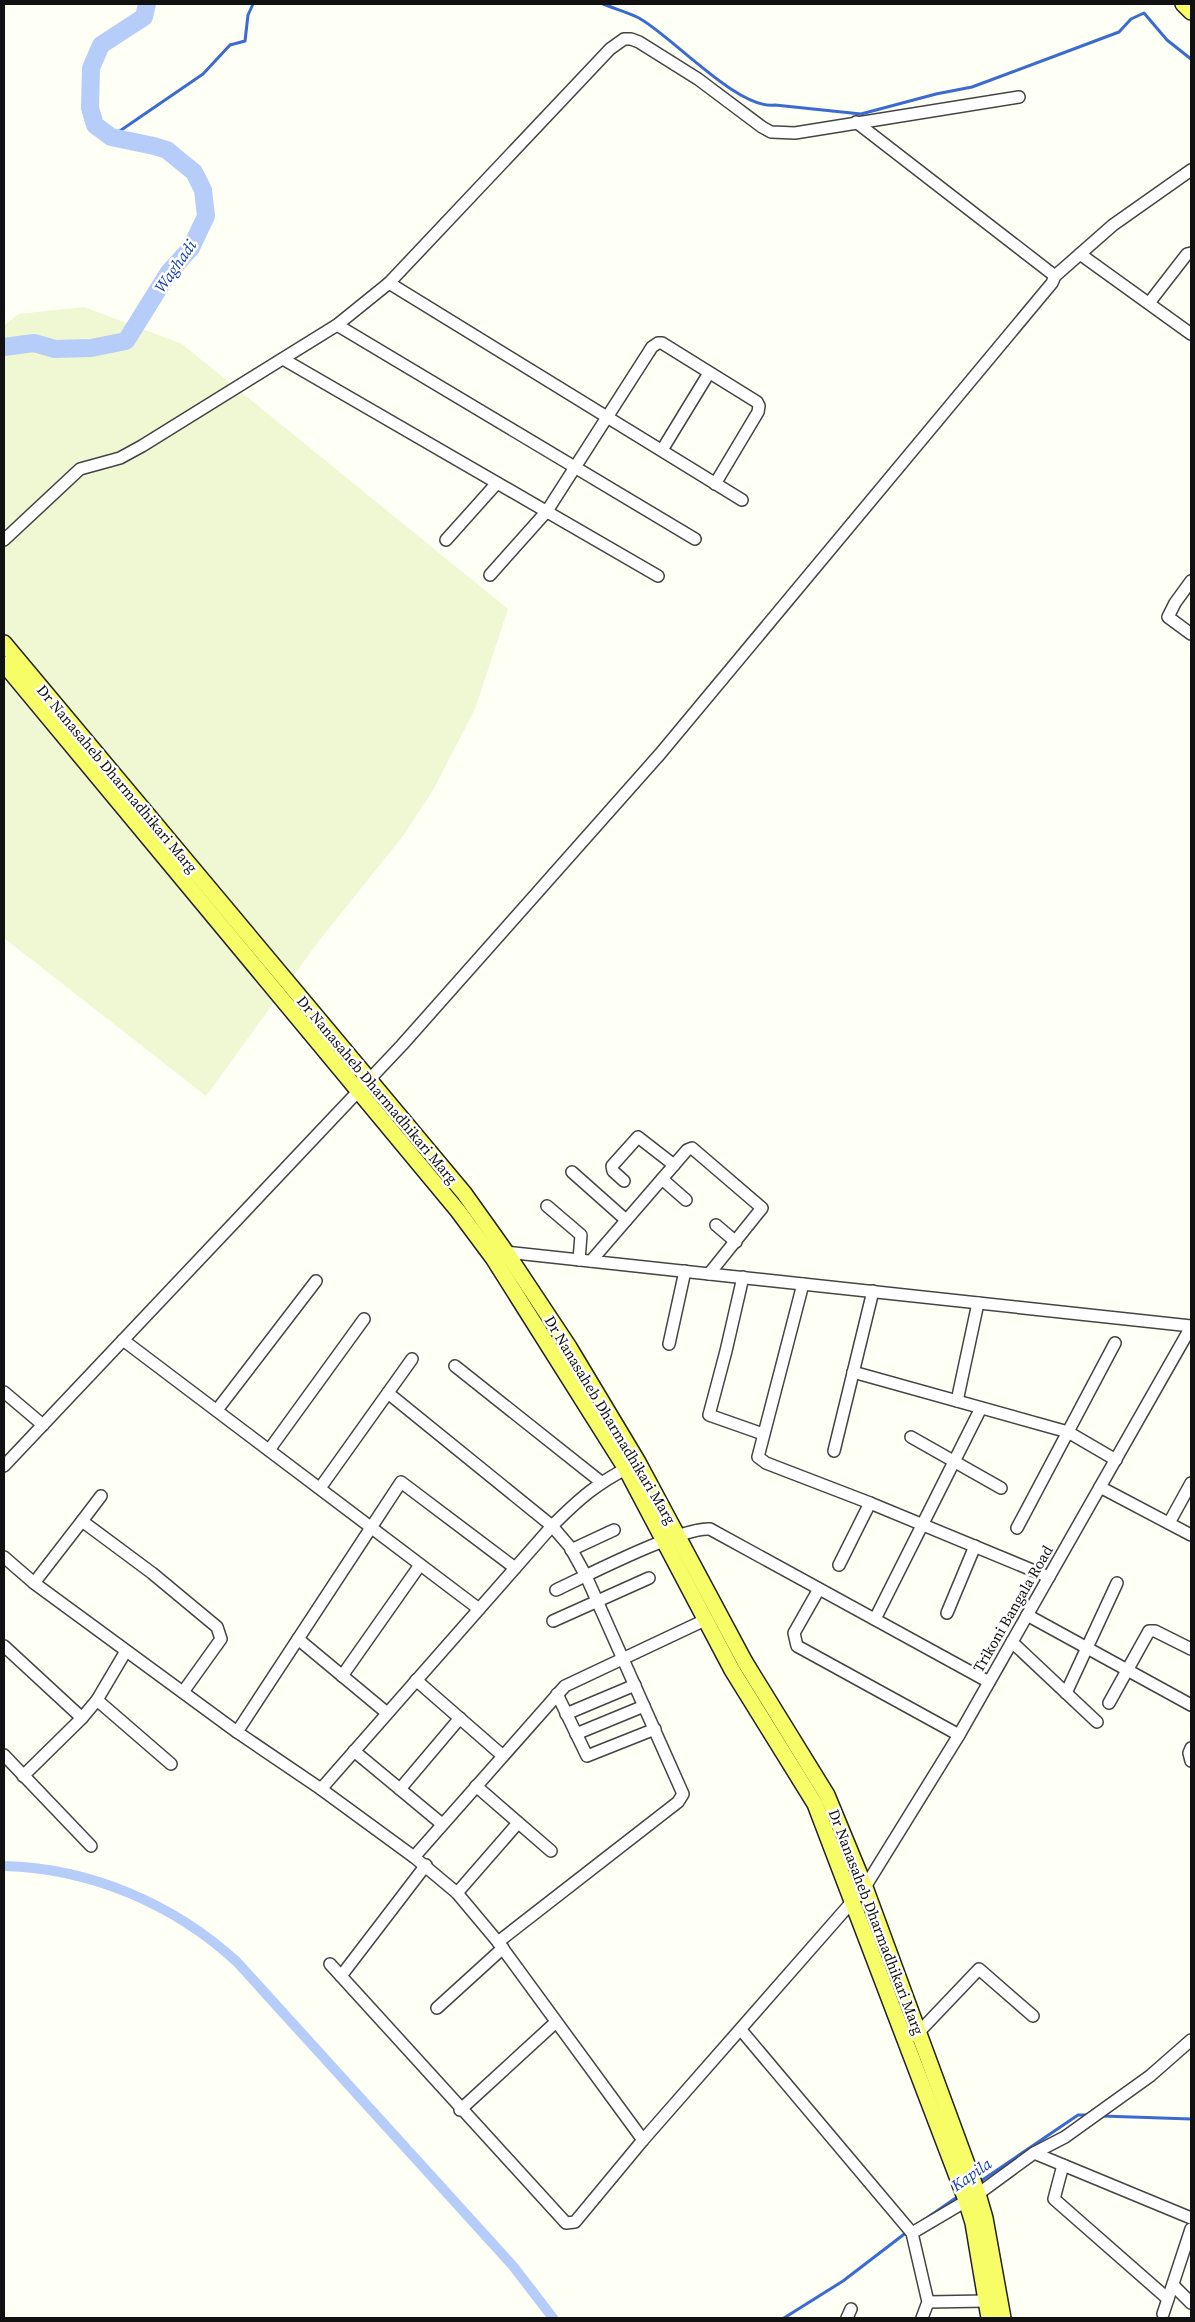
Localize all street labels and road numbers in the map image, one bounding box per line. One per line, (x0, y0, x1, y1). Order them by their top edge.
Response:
street label: Dr Nanasaheb Dharmadhikari Marg (32, 680, 203, 877)
street label: Dr Nanasaheb Dharmadhikari Marg (292, 991, 463, 1188)
street label: Dr Nanasaheb Dharmadhikari Marg (540, 1312, 681, 1528)
street label: Trikoni Bangala Road (968, 1541, 1058, 1676)
street label: Dr Nanasaheb Dharmadhikari Marg (824, 1806, 929, 2038)

